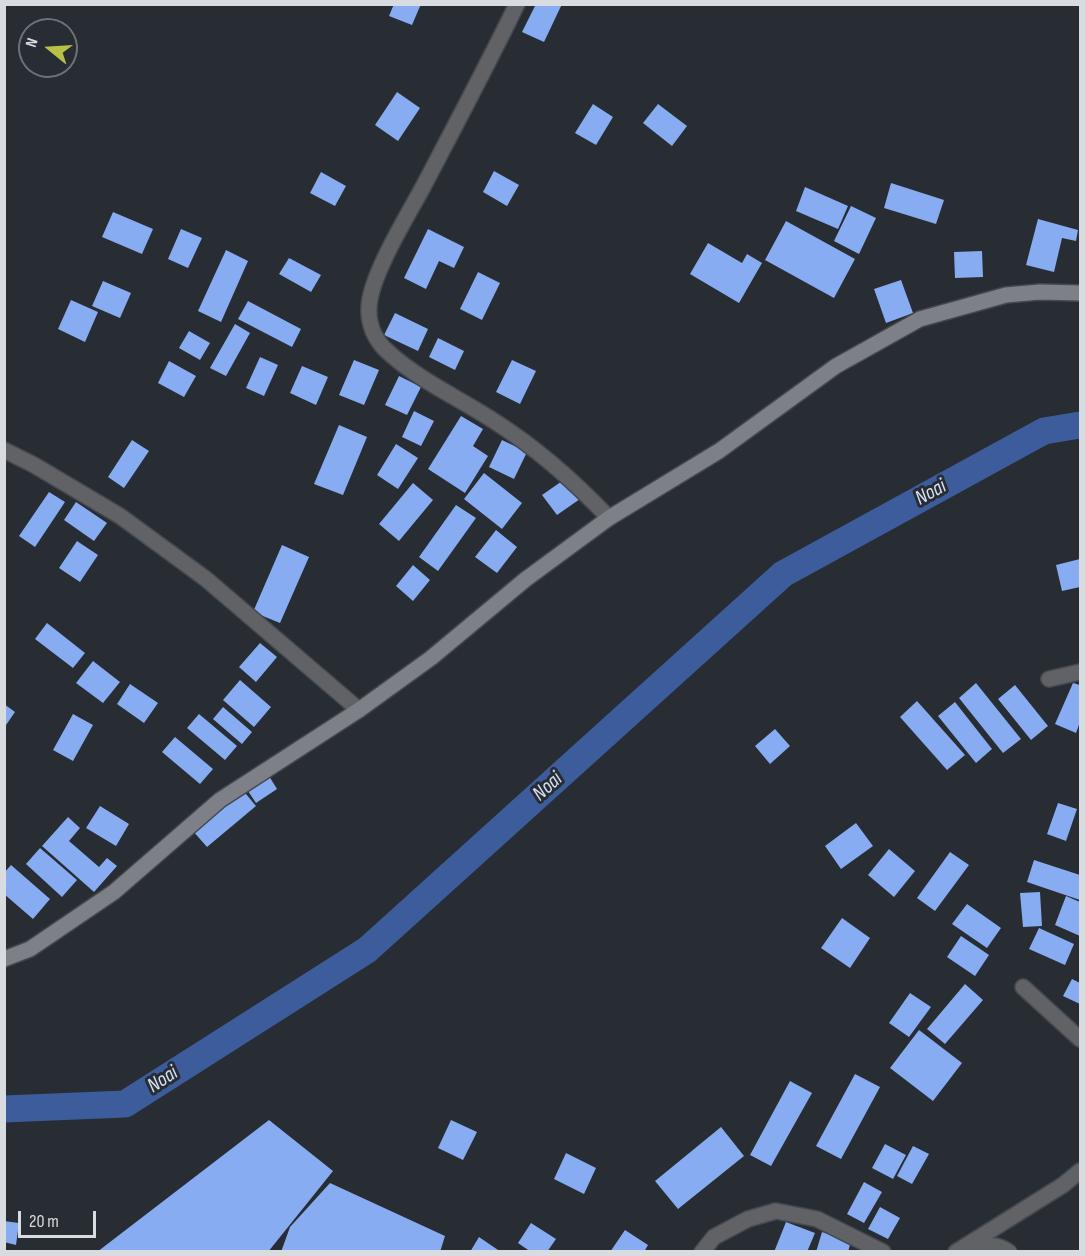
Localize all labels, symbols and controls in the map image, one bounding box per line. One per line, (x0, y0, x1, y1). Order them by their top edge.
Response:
north arrow (18, 18, 78, 78)
text: N (22, 36, 43, 50)
water label: Noai (911, 474, 951, 512)
water label: Noai (528, 767, 568, 807)
water label: Noai (143, 1061, 183, 1099)
scale bar (21, 1199, 99, 1237)
text: 20 m (29, 1211, 59, 1232)

